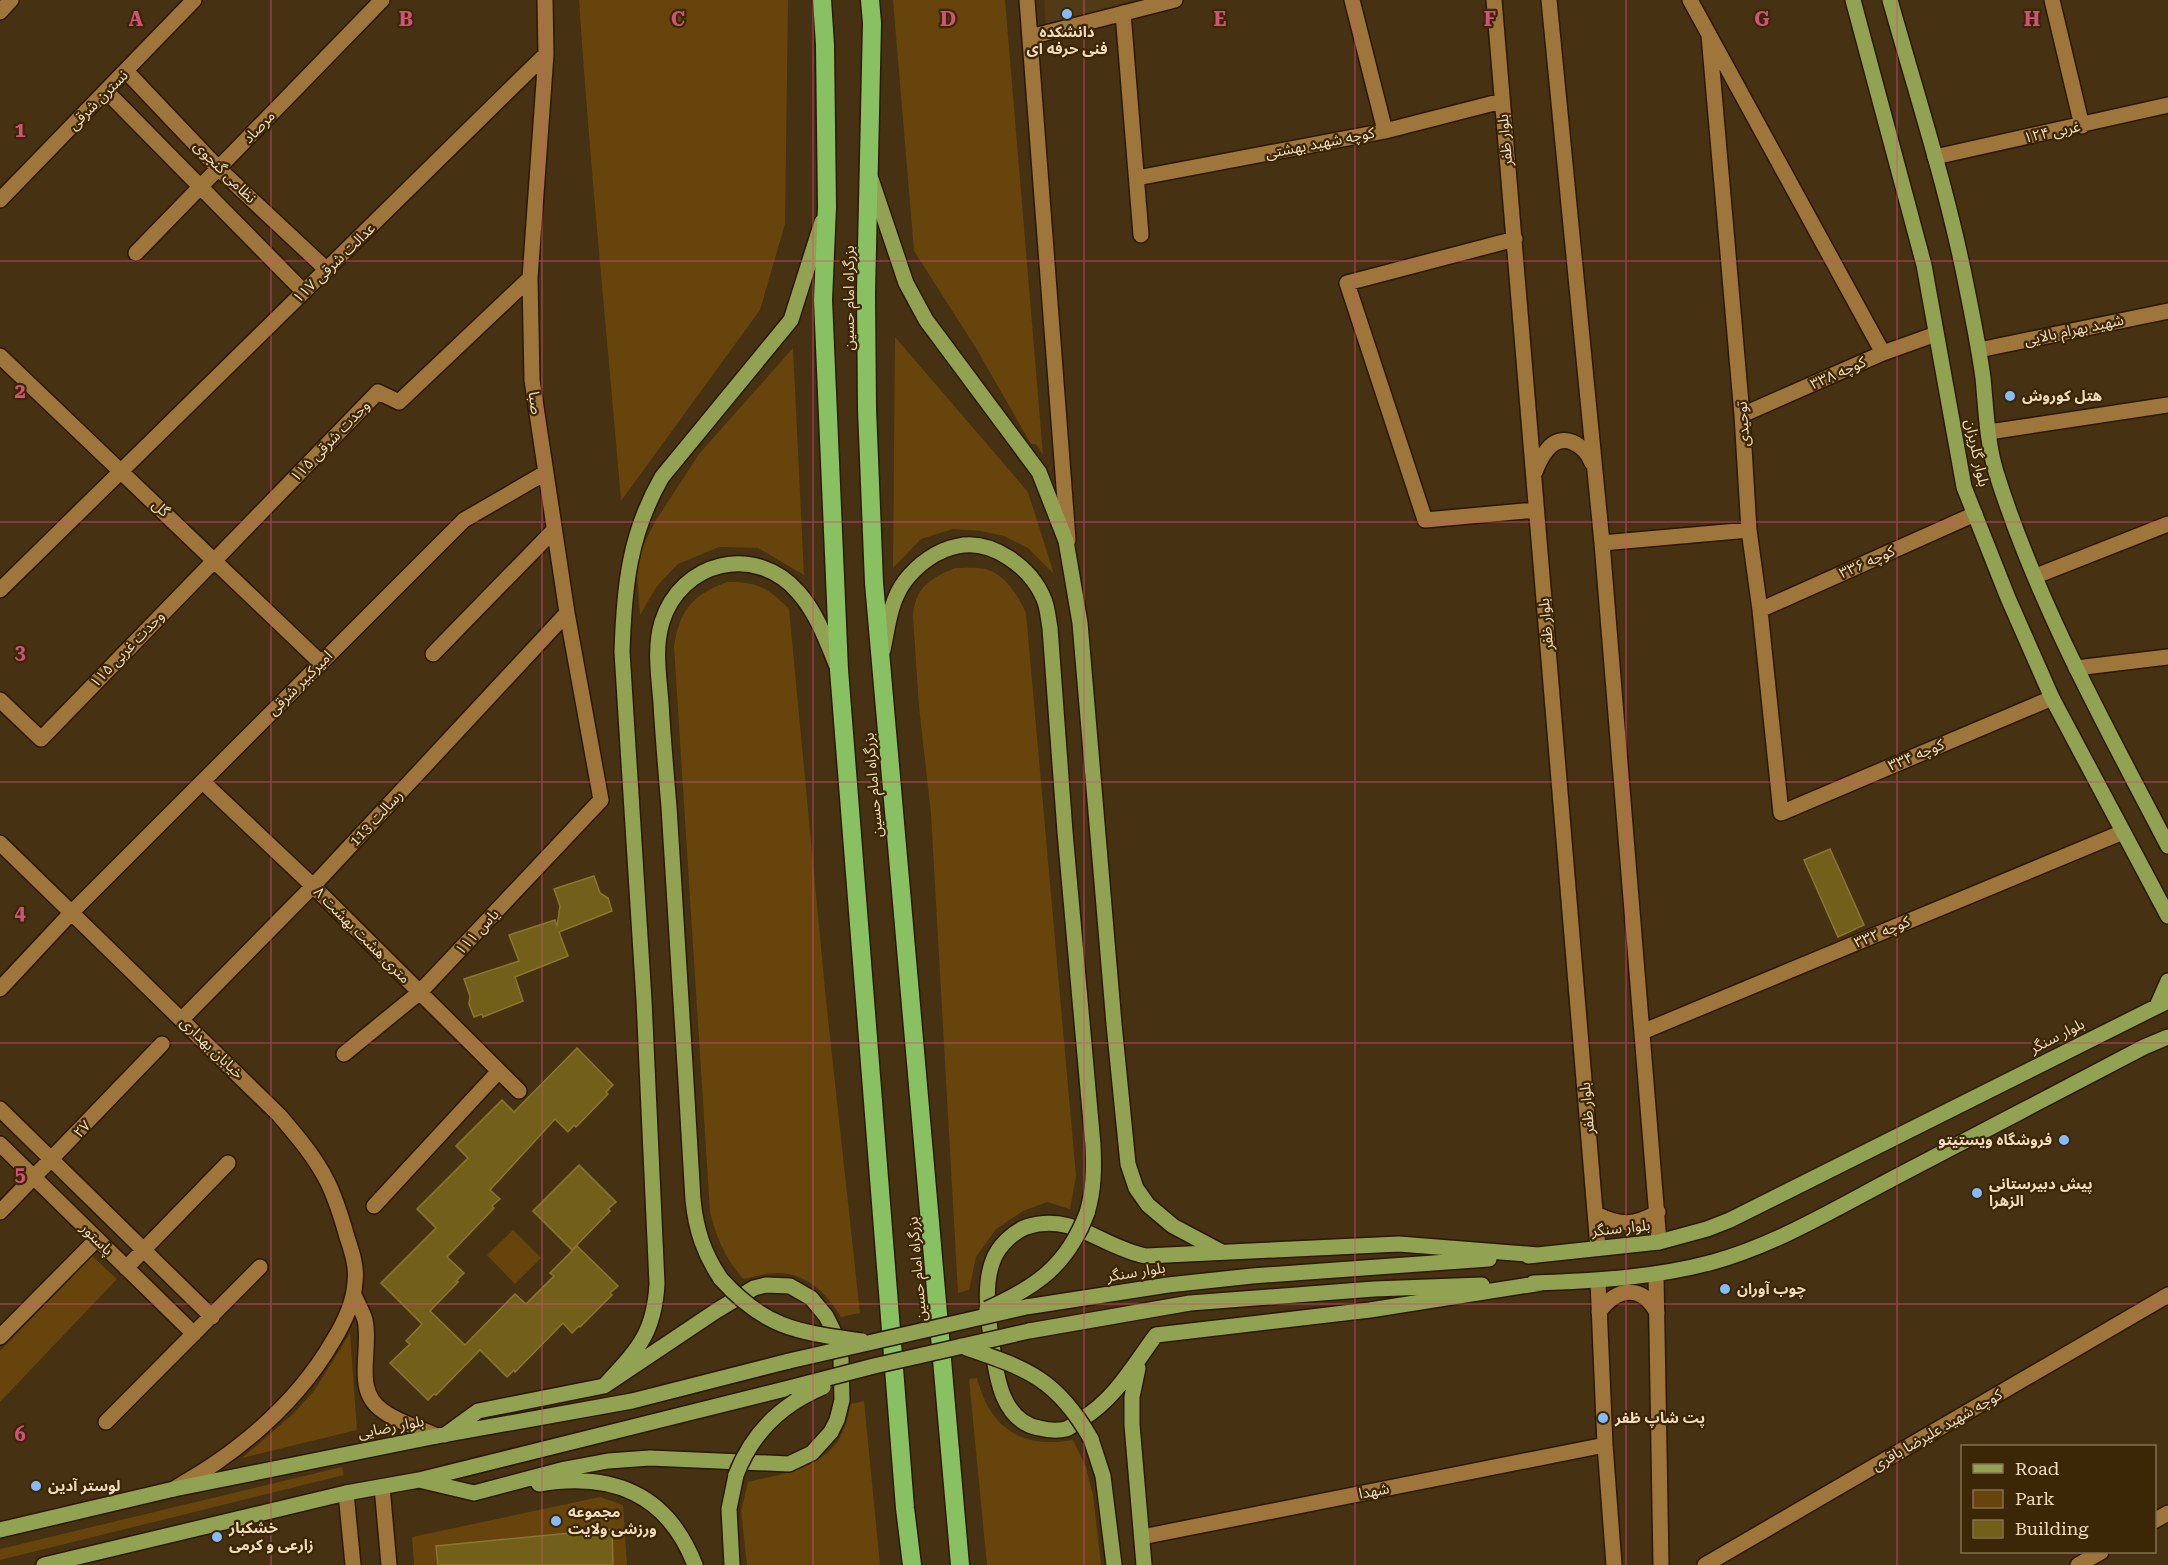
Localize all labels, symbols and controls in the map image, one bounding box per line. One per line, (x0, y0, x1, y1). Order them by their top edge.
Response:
text: A (129, 7, 144, 31)
text: B (399, 7, 413, 31)
text: C (671, 7, 685, 31)
text: D (940, 7, 956, 31)
marker: دانشکده فنی حرفه ای (1060, 7, 1074, 21)
text: E (1214, 7, 1227, 31)
text: F (1484, 7, 1496, 31)
text: G (1754, 7, 1770, 31)
text: H (2024, 7, 2040, 31)
place label: دانشکده فنی حرفه ای (1027, 23, 1108, 58)
street label: نسترن شرقی (64, 66, 132, 134)
street label: مرصاد (239, 107, 279, 147)
street label: بلوار ظفر (1494, 113, 1516, 168)
street label: ۱۲۴ غربی (2022, 117, 2083, 147)
text: 1 (14, 118, 26, 142)
street label: کوچه شهید بهشتی (1264, 123, 1377, 163)
street label: نظامی گنجوی (190, 137, 260, 207)
street label: ۱۱۷ عدالت شرقی (289, 219, 379, 307)
street label: بزرگراه امام حسین (840, 245, 860, 351)
street label: شهید بهرام بالایی (2023, 311, 2126, 351)
street label: کوچه ۳۳۸ (1807, 352, 1870, 394)
text: 2 (14, 379, 26, 403)
place label: هتل کوروش (2022, 387, 2103, 405)
marker: هتل کوروش (2003, 389, 2017, 403)
street label: صبا (524, 390, 546, 416)
street label: ۱۱۵ وحدت شرقی (286, 396, 374, 486)
street label: توحیدی (1732, 401, 1754, 447)
street label: بلوار گلریزان (1961, 418, 1993, 488)
street label: گل (149, 496, 174, 521)
street label: کوچه ۳۳۶ (1836, 541, 1899, 583)
street label: بلوار ظفر (1535, 597, 1557, 652)
street label: ۱۱۵ وحدت غربی (86, 607, 168, 691)
text: 3 (14, 640, 26, 664)
street label: امیرکبیر شرقی (264, 647, 336, 719)
street label: بزرگراه امام حسین (859, 732, 889, 838)
street label: کوچه ۳۳۴ (1885, 735, 1948, 776)
street label: رسالت 113 (345, 786, 407, 850)
street label: ۸ متری هشت بهشت (310, 883, 414, 987)
text: 4 (14, 901, 26, 925)
street label: یاس ۱۱۱ (451, 905, 503, 959)
street label: کوچه ۳۳۲ (1851, 912, 1914, 953)
street label: خیابان بهداری (176, 1013, 248, 1083)
street label: بلوار سنگر (2026, 1015, 2087, 1058)
street label: بلوار ظفر (1576, 1081, 1598, 1136)
street label: ۲۷ (70, 1116, 95, 1141)
place label: فروشگاه ویستیتو (1938, 1131, 2052, 1149)
marker: فروشگاه ویستیتو (2057, 1133, 2071, 1147)
text: 5 (14, 1162, 26, 1186)
place label: پیش دبیرستانی الزهرا (1989, 1175, 2093, 1210)
marker: پیش دبیرستانی الزهرا (1970, 1186, 1984, 1200)
street label: بزرگراه امام حسین (903, 1216, 933, 1322)
street label: بلوار سنگر (1590, 1216, 1651, 1240)
street label: پاستور (75, 1218, 117, 1260)
street label: بلوار سنگر (1104, 1258, 1167, 1286)
place label: چوب آوران (1737, 1280, 1807, 1299)
marker: چوب آوران (1718, 1282, 1732, 1296)
street label: کوچه شهید علیرضا باقری (1869, 1385, 2006, 1476)
place label: پت شاپ ظفر (1614, 1409, 1705, 1428)
marker: پت شاپ ظفر (1596, 1411, 1610, 1425)
street label: بلوار رضایی (356, 1412, 426, 1442)
text: 6 (14, 1422, 26, 1446)
legend (1961, 1445, 2156, 1553)
text: Road (2015, 1458, 2060, 1479)
place label: لوستر آدین (48, 1477, 121, 1495)
marker: لوستر آدین (29, 1479, 43, 1493)
street label: شهدا (1357, 1479, 1391, 1503)
text: Park (2015, 1488, 2055, 1509)
place label: مجموعه ورزشی ولایت (568, 1503, 657, 1538)
marker: مجموعه ورزشی ولایت (549, 1514, 563, 1528)
text: Building (2015, 1518, 2089, 1539)
place label: خشکبار زارعی و کرمی (228, 1519, 314, 1554)
marker: خشکبار زارعی و کرمی (210, 1530, 224, 1544)

